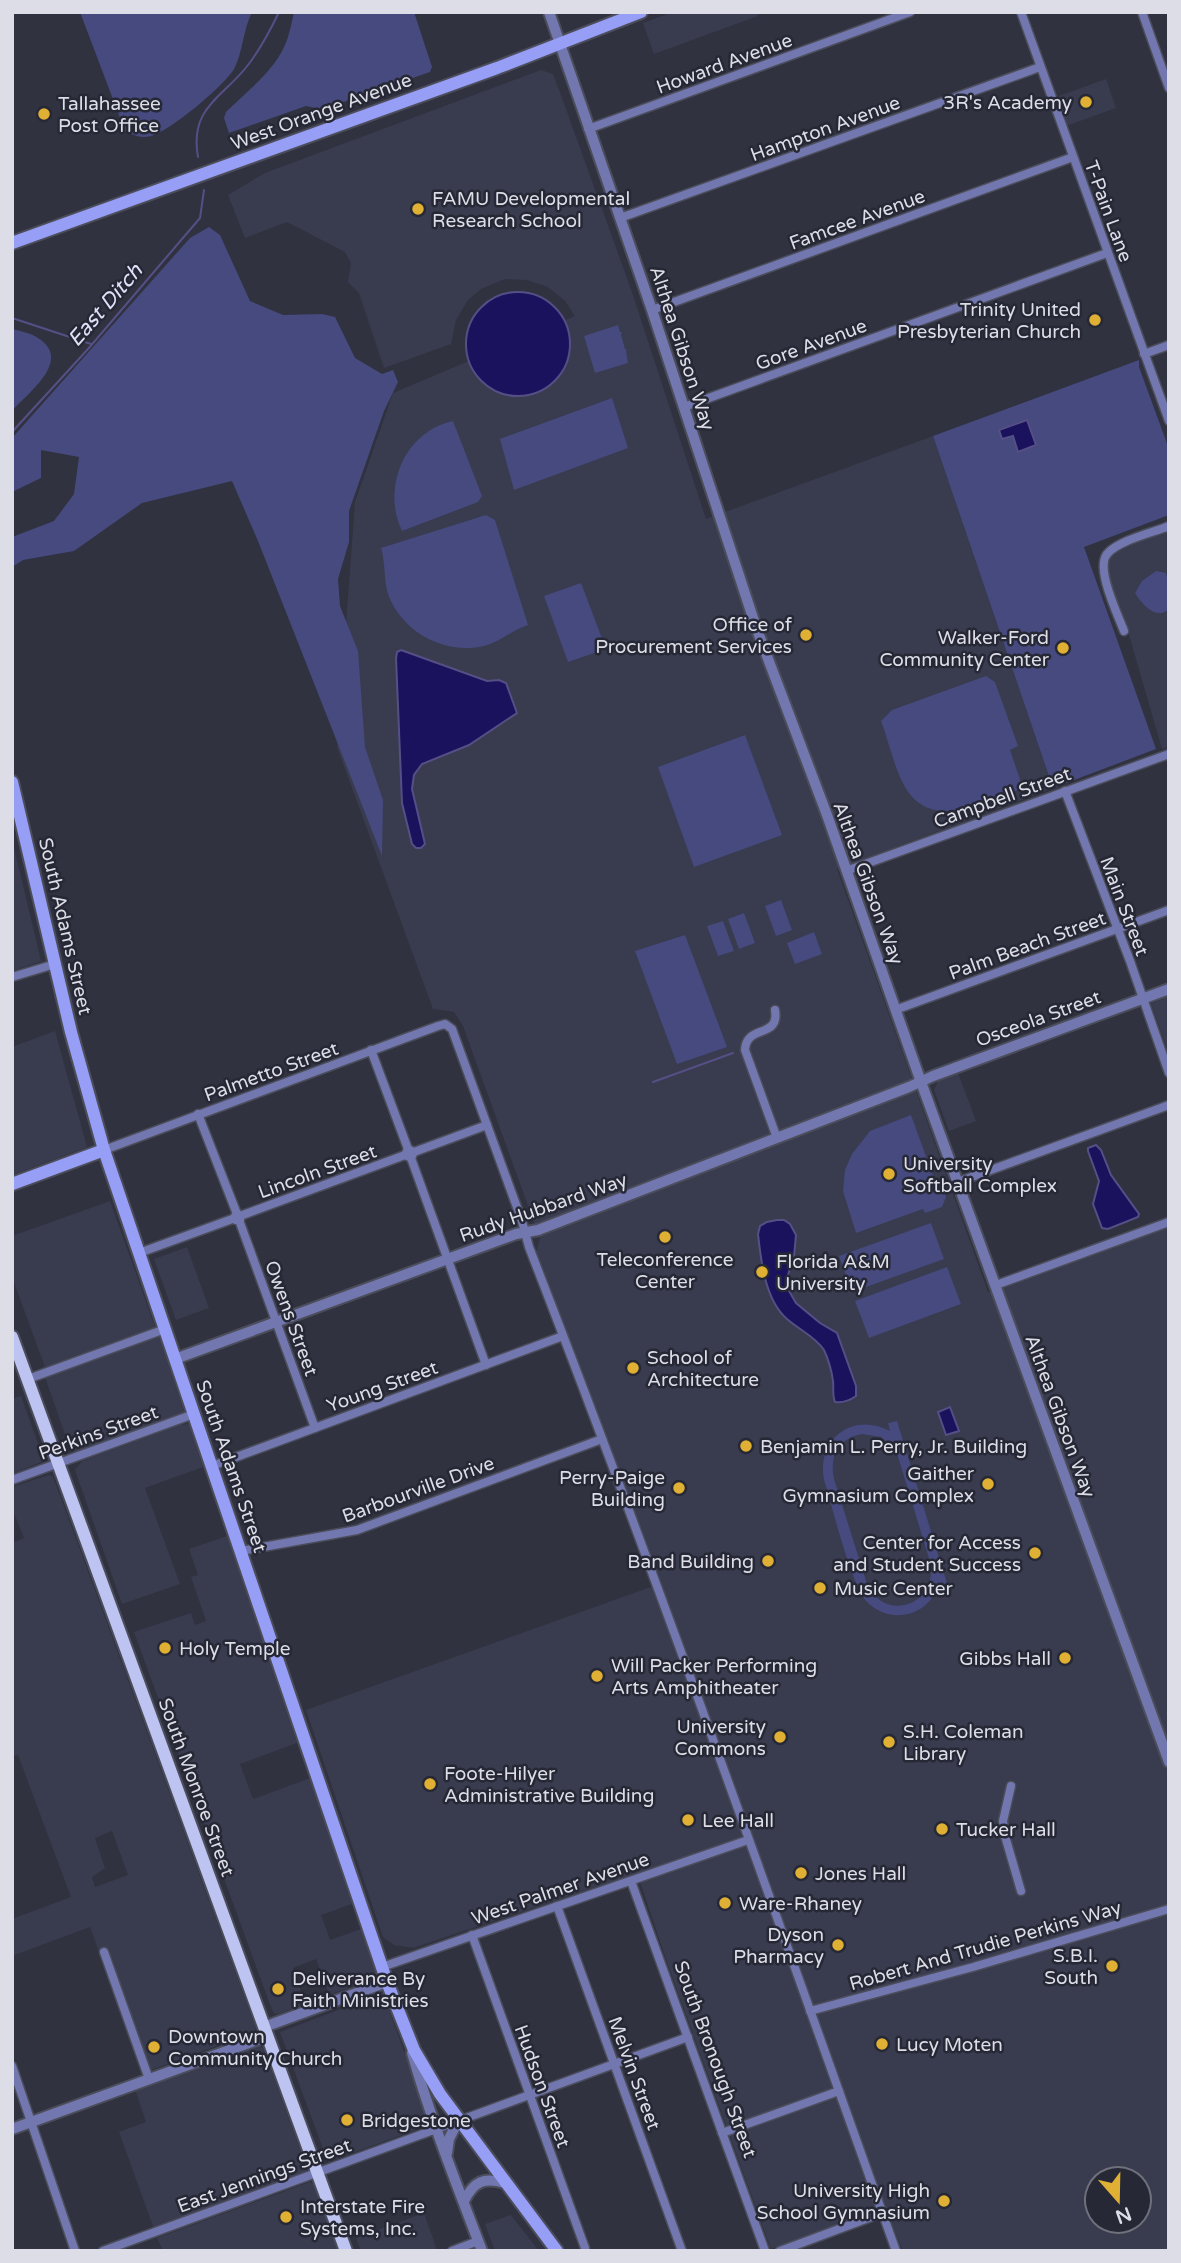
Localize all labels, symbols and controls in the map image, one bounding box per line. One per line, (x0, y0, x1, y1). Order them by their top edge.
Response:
street label: Howard Avenue (653, 29, 795, 99)
street label: West Orange Avenue (228, 69, 415, 155)
street label: Hampton Avenue (748, 92, 903, 166)
place label: 3R's Academy (943, 92, 1072, 114)
place label: Tallahassee Post Office (58, 93, 161, 137)
marker: 3R's Academy (1078, 94, 1094, 110)
marker: Tallahassee Post Office (36, 106, 52, 122)
street label: T-Pain Lane (1080, 158, 1137, 265)
street label: Famcee Avenue (787, 185, 928, 255)
place label: FAMU Developmental Research School (432, 188, 630, 232)
marker: FAMU Developmental Research School (410, 201, 426, 217)
water label: East Ditch (63, 258, 149, 352)
street label: Althea Gibson Way (645, 263, 719, 433)
place label: Trinity United Presbyterian Church (897, 299, 1081, 343)
marker: Trinity United Presbyterian Church (1087, 312, 1103, 328)
street label: Gore Avenue (753, 315, 870, 375)
place label: Office of Procurement Services (595, 614, 793, 658)
marker: Office of Procurement Services (798, 627, 814, 643)
place label: Walker-Ford Community Center (879, 627, 1050, 671)
marker: Walker-Ford Community Center (1055, 640, 1071, 656)
street label: Campbell Street (931, 763, 1074, 833)
street label: Althea Gibson Way (828, 799, 908, 968)
street label: South Adams Street (34, 836, 96, 1017)
street label: Main Street (1095, 854, 1153, 959)
street label: Palm Beach Street (946, 907, 1109, 985)
street label: Osceola Street (973, 986, 1104, 1052)
street label: Palmetto Street (201, 1037, 341, 1106)
street label: Lincoln Street (255, 1140, 380, 1204)
place label: University Softball Complex (903, 1153, 1057, 1197)
marker: University Softball Complex (881, 1166, 897, 1182)
street label: Rudy Hubbard Way (457, 1169, 630, 1247)
marker: Teleconference Center (657, 1229, 673, 1245)
place label: Teleconference Center (596, 1249, 734, 1293)
place label: Florida A&M University (776, 1251, 890, 1295)
street label: Owens Street (260, 1258, 322, 1379)
marker: Florida A&M University (754, 1264, 770, 1280)
street label: Althea Gibson Way (1020, 1332, 1100, 1501)
place label: School of Architecture (647, 1347, 759, 1391)
street label: Young Street (324, 1357, 441, 1417)
marker: School of Architecture (625, 1360, 641, 1376)
street label: South Adams Street (191, 1377, 271, 1555)
street label: Perkins Street (36, 1401, 161, 1465)
place label: Benjamin L. Perry, Jr. Building (760, 1436, 1027, 1458)
marker: Benjamin L. Perry, Jr. Building (738, 1438, 754, 1454)
street label: Barbourville Drive (339, 1452, 497, 1528)
place label: Gaither Gymnasium Complex (782, 1463, 975, 1507)
place label: Perry-Paige Building (559, 1467, 665, 1511)
marker: Gaither Gymnasium Complex (980, 1476, 996, 1492)
marker: Perry-Paige Building (671, 1480, 687, 1496)
place label: Center for Access and Student Success (833, 1532, 1021, 1576)
marker: Center for Access and Student Success (1027, 1545, 1043, 1561)
place label: Band Building (627, 1551, 754, 1573)
marker: Band Building (760, 1553, 776, 1569)
place label: Music Center (834, 1578, 953, 1600)
marker: Music Center (812, 1580, 828, 1596)
place label: Holy Temple (179, 1638, 291, 1660)
marker: Holy Temple (157, 1640, 173, 1656)
place label: Gibbs Hall (959, 1648, 1051, 1670)
marker: Gibbs Hall (1057, 1650, 1073, 1666)
place label: Will Packer Performing Arts Amphitheater (611, 1655, 817, 1699)
marker: Will Packer Performing Arts Amphitheater (589, 1668, 605, 1684)
street label: South Monroe Street (154, 1695, 239, 1880)
place label: University Commons (674, 1716, 766, 1760)
place label: S.H. Coleman Library (903, 1721, 1024, 1765)
marker: University Commons (772, 1729, 788, 1745)
marker: S.H. Coleman Library (881, 1734, 897, 1750)
place label: Foote-Hilyer Administrative Building (444, 1763, 654, 1807)
marker: Foote-Hilyer Administrative Building (422, 1776, 438, 1792)
place label: Lee Hall (702, 1810, 774, 1832)
marker: Lee Hall (680, 1812, 696, 1828)
place label: Tucker Hall (956, 1819, 1056, 1841)
marker: Tucker Hall (934, 1821, 950, 1837)
street label: West Palmer Avenue (469, 1848, 652, 1930)
place label: Jones Hall (815, 1863, 906, 1885)
marker: Jones Hall (793, 1865, 809, 1881)
place label: Ware-Rhaney (739, 1893, 862, 1915)
marker: Ware-Rhaney (717, 1895, 733, 1911)
street label: Robert And Trudie Perkins Way (847, 1897, 1124, 1995)
place label: Dyson Pharmacy (733, 1924, 824, 1968)
marker: Dyson Pharmacy (830, 1937, 846, 1953)
place label: S.B.I. South (1044, 1945, 1098, 1989)
street label: South Bronough Street (669, 1958, 761, 2161)
marker: S.B.I. South (1104, 1958, 1120, 1974)
place label: Deliverance By Faith Ministries (292, 1968, 429, 2012)
marker: Deliverance By Faith Ministries (270, 1981, 286, 1997)
street label: Melvin Street (603, 2014, 665, 2133)
street label: Hudson Street (510, 2022, 574, 2151)
place label: Downtown Community Church (168, 2026, 342, 2070)
place label: Lucy Moten (896, 2034, 1003, 2056)
marker: Lucy Moten (874, 2036, 890, 2052)
marker: Downtown Community Church (146, 2039, 162, 2055)
place label: Bridgestone (361, 2110, 471, 2132)
marker: Bridgestone (339, 2112, 355, 2128)
street label: East Jennings Street (174, 2134, 354, 2218)
north arrow (1083, 2165, 1153, 2235)
place label: University High School Gymnasium (757, 2180, 930, 2224)
marker: University High School Gymnasium (936, 2193, 952, 2209)
place label: Interstate Fire Systems, Inc. (300, 2196, 425, 2240)
text: N (1113, 2202, 1134, 2228)
marker: Interstate Fire Systems, Inc. (278, 2209, 294, 2225)

